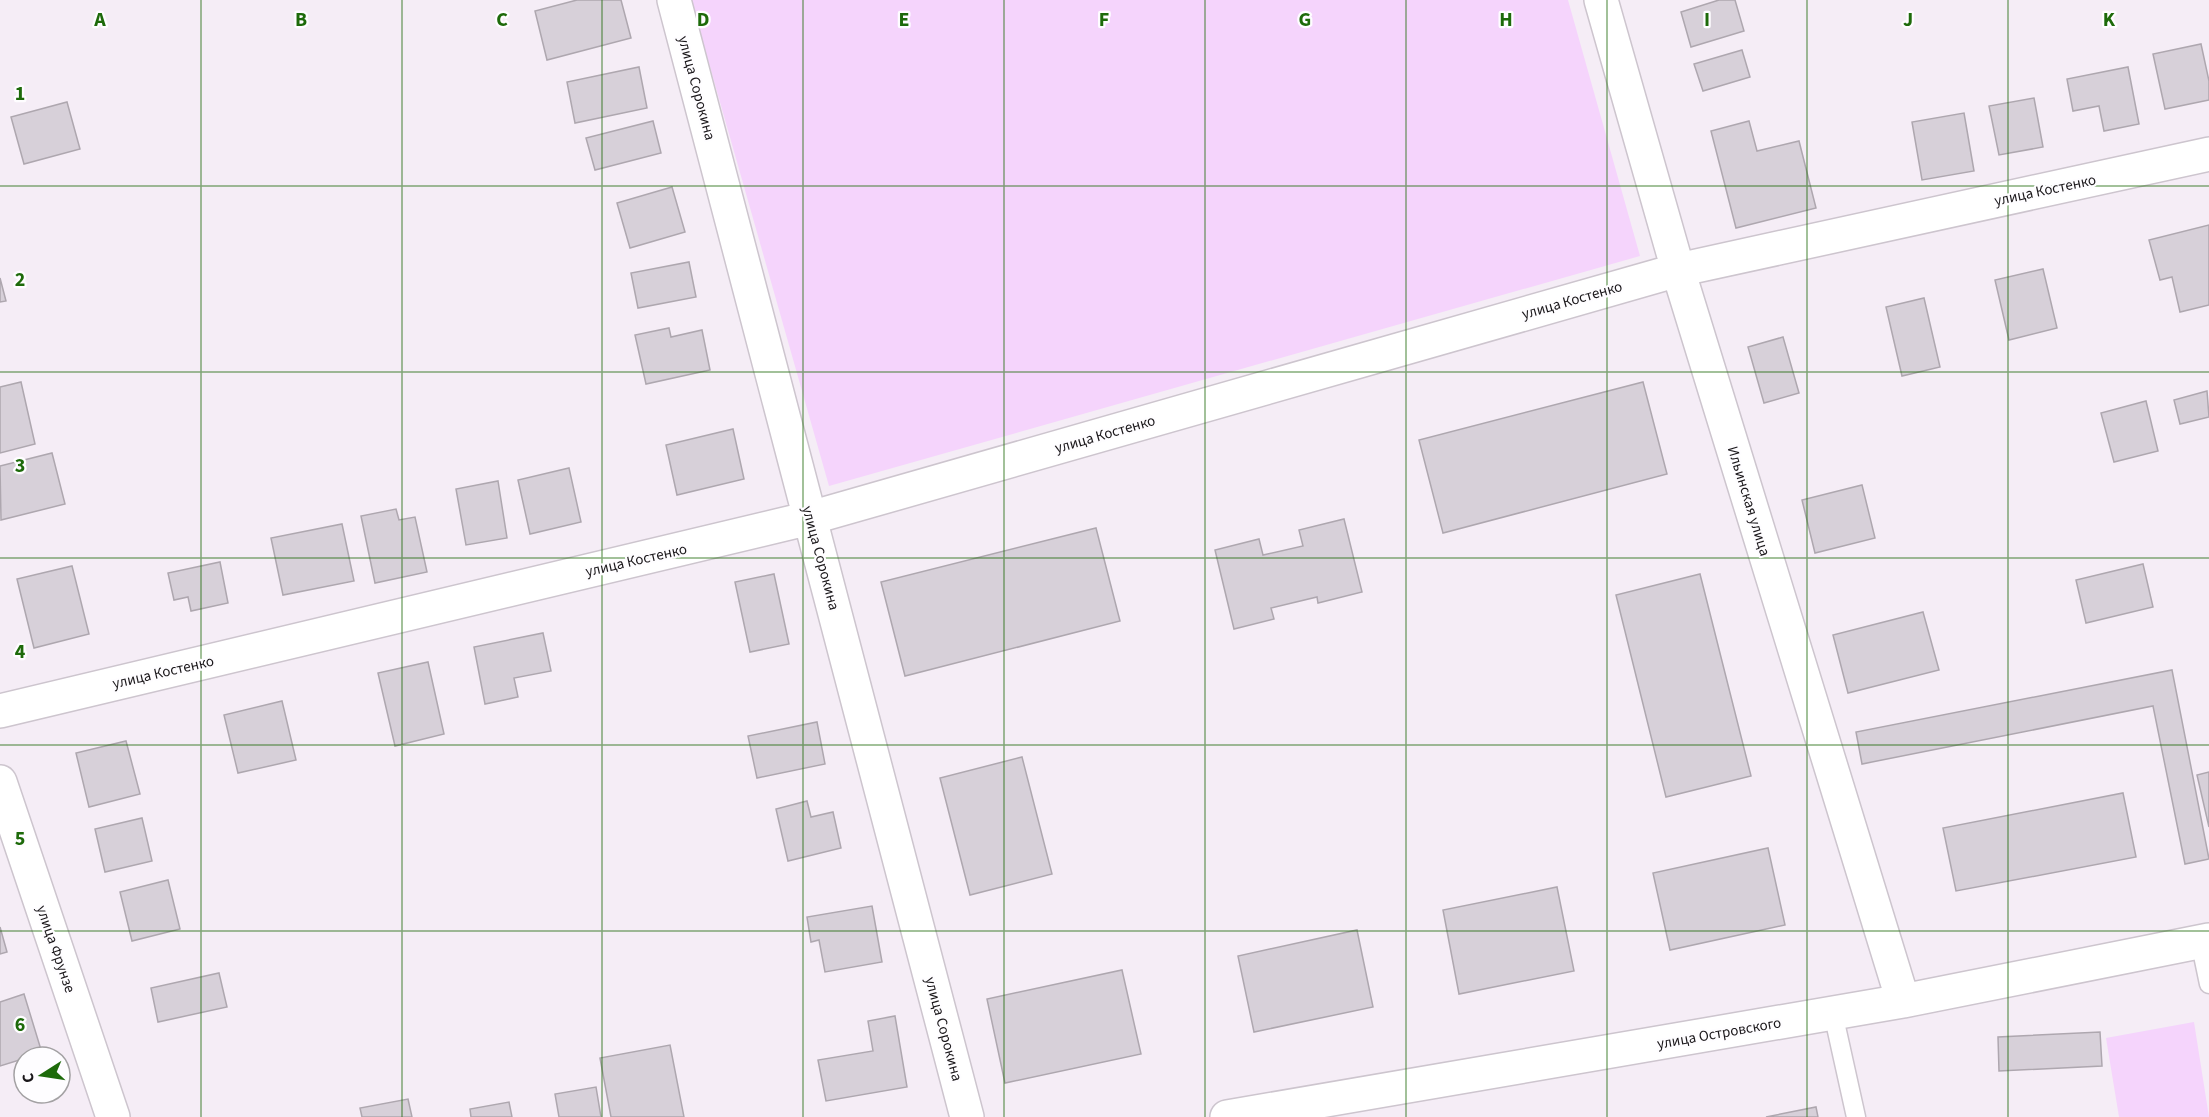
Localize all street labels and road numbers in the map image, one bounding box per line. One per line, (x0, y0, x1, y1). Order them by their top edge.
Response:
street label: улица Сорокина (672, 34, 721, 143)
street label: улица Костенко (1992, 169, 2098, 212)
street label: улица Костенко (1519, 276, 1625, 325)
street label: улица Костенко (1052, 410, 1158, 459)
street label: Ильинская улица (1722, 444, 1775, 559)
street label: улица Сорокина (796, 504, 845, 613)
street label: улица Костенко (583, 539, 689, 582)
street label: улица Костенко (110, 651, 216, 694)
street label: улица Фрунзе (31, 903, 80, 996)
street label: улица Сорокина (919, 975, 968, 1084)
street label: улица Островского (1655, 1012, 1783, 1055)

